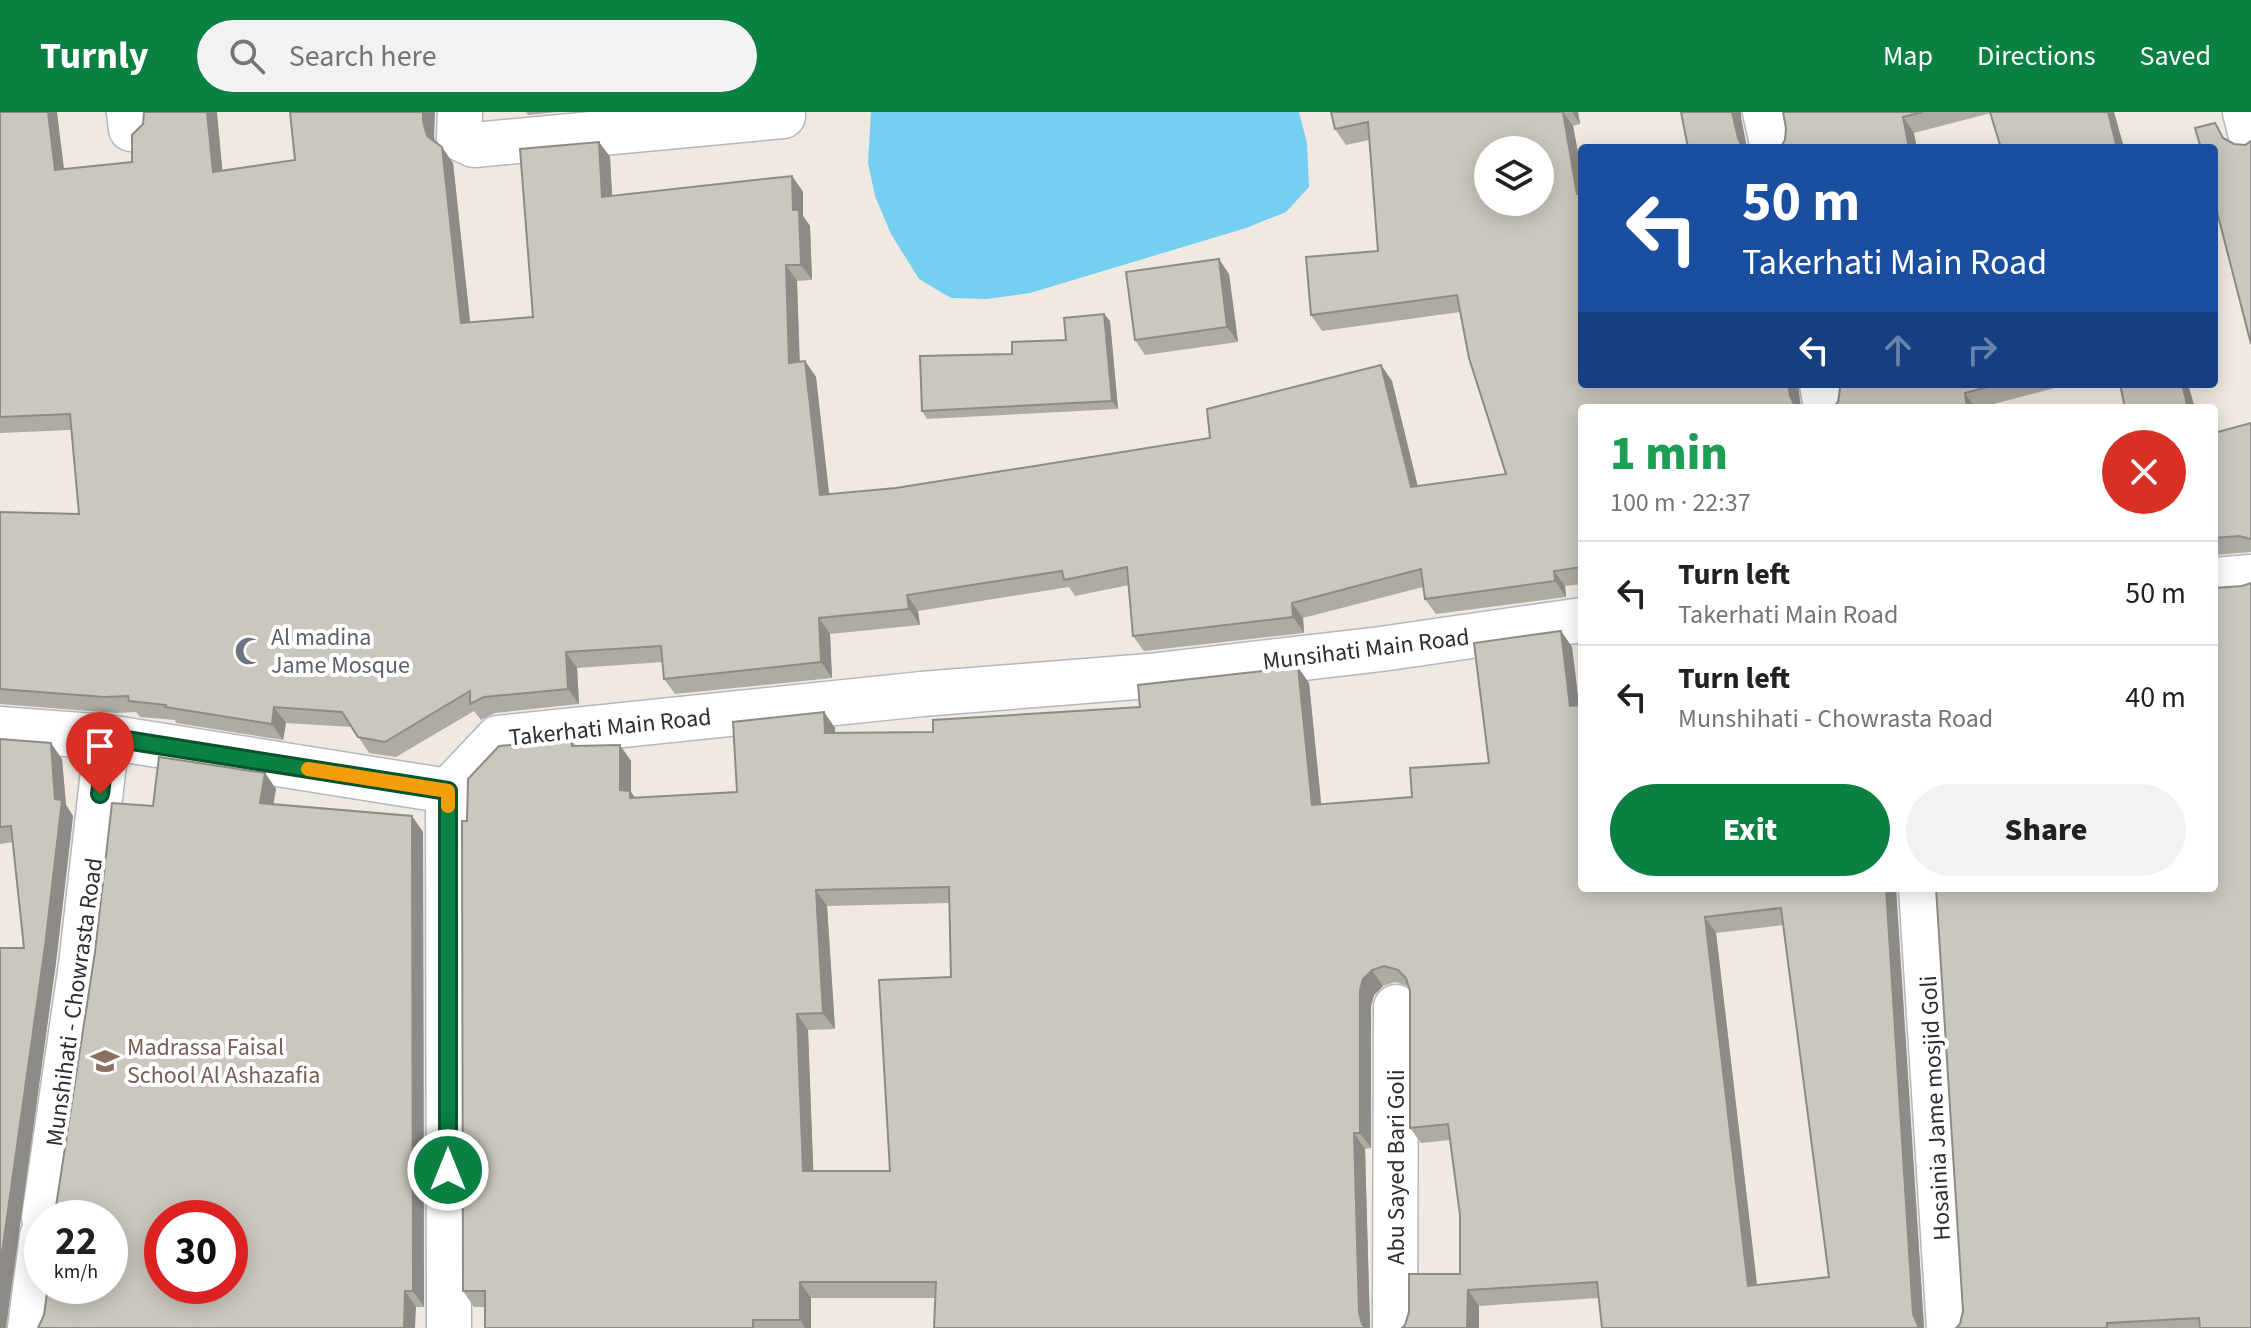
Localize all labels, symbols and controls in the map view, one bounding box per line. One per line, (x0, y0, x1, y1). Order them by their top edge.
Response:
search box (197, 20, 757, 92)
text: Turnly (40, 29, 149, 83)
icon: search (225, 34, 269, 78)
text: Search here (289, 35, 437, 78)
text: Map (1883, 36, 1933, 76)
text: Directions (1977, 36, 2096, 76)
text: Saved (2140, 36, 2211, 76)
map controls (1474, 136, 1554, 216)
button: layers (1474, 136, 1554, 216)
text: 50 m (1742, 163, 1860, 242)
icon: left (1610, 176, 1714, 280)
text: Takerhati Main Road (1742, 237, 2047, 288)
icon: left (1792, 328, 1836, 372)
icon: ahead (1876, 328, 1920, 372)
icon: right (1960, 328, 2004, 372)
text: 1 min (1610, 420, 1728, 488)
button: close (2102, 430, 2186, 514)
text: 100 m · 22:37 (1610, 484, 1751, 521)
text: Turn left (1678, 553, 1790, 596)
icon: left (1610, 571, 1654, 615)
text: 50 m (2125, 572, 2186, 615)
text: Takerhati Main Road (1678, 596, 1898, 633)
street label: Munsihati Main Road (1261, 619, 1471, 680)
place label: Al madina Jame Mosque (271, 620, 410, 683)
mosque icon: Al madina Jame Mosque (234, 636, 264, 666)
text: Turn left (1678, 657, 1790, 700)
icon: left (1610, 675, 1654, 719)
text: 40 m (2125, 676, 2186, 719)
street label: Takerhati Main Road (507, 699, 713, 756)
text: Munshihati - Chowrasta Road (1678, 700, 1993, 737)
pin (66, 712, 134, 794)
icon: arrive (78, 724, 122, 768)
button: Exit (1610, 784, 1890, 876)
button: Share (1906, 784, 2186, 876)
street label: Munshihati - Chowrasta Road (37, 856, 112, 1149)
street label: Hosainia Jame mosjid Goli (1911, 974, 1960, 1241)
place label: Madrassa Faisal School Al Ashazafia (127, 1030, 320, 1093)
school or university icon: Madrassa Faisal School Al Ashazafia (90, 1046, 120, 1076)
street label: Abu Sayed Bari Goli (1379, 1069, 1414, 1265)
position arrow (406, 1128, 490, 1212)
speed limit sign: 30 (144, 1200, 248, 1304)
text: 22 (55, 1213, 97, 1270)
text: km/h (54, 1258, 98, 1286)

